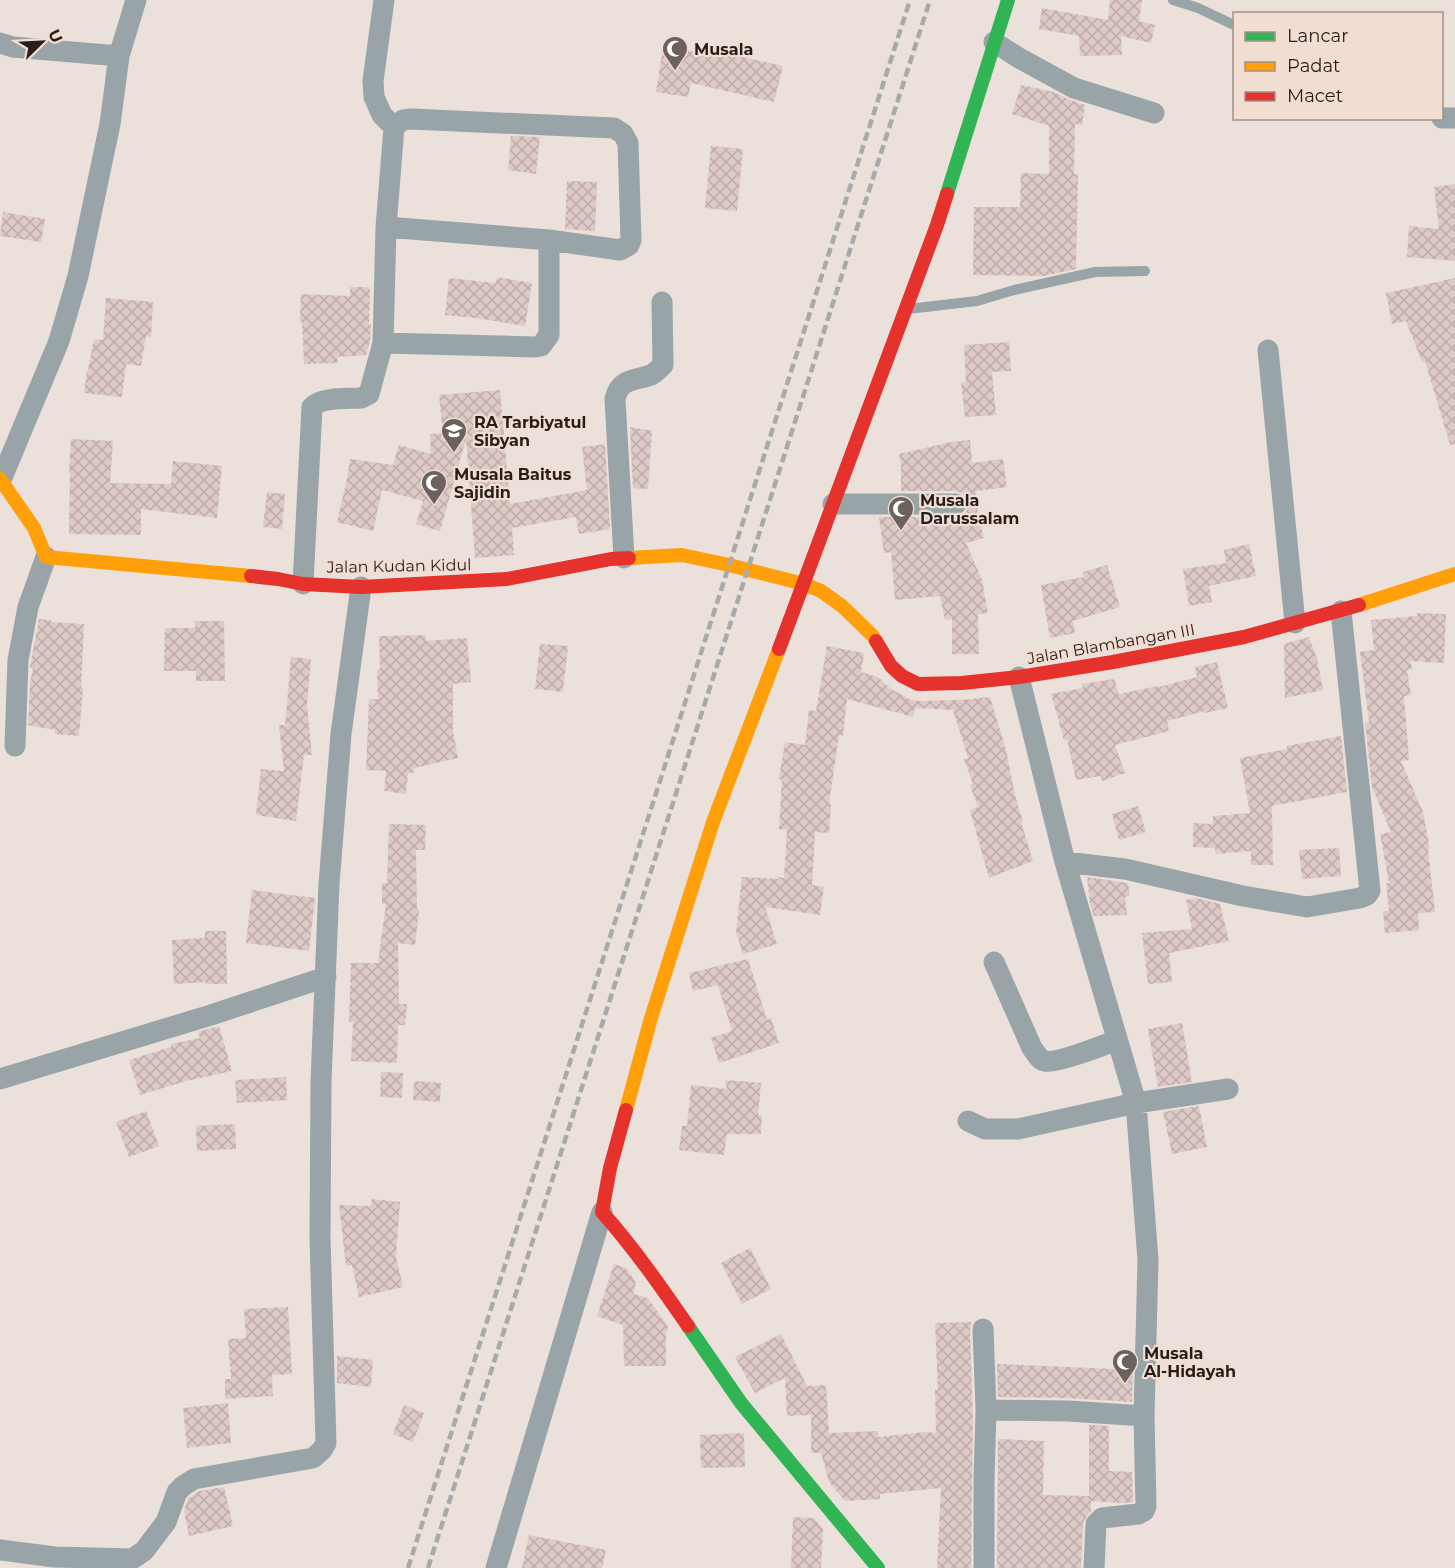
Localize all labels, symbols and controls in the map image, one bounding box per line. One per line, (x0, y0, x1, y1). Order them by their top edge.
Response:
north arrow (12, 12, 72, 72)
legend (1233, 12, 1443, 120)
text: Lancar (1287, 25, 1348, 47)
text: U (44, 26, 66, 46)
mosque icon: Musala (660, 34, 690, 72)
place label: Musala (694, 40, 753, 59)
text: Padat (1287, 55, 1340, 77)
text: Macet (1287, 85, 1343, 107)
place label: RA Tarbiyatul Sibyan (474, 413, 586, 450)
school or university icon: RA Tarbiyatul Sibyan (439, 416, 469, 454)
place label: Musala Baitus Sajidin (454, 465, 572, 502)
mosque icon: Musala Baitus Sajidin (419, 468, 449, 506)
place label: Musala Darussalam (920, 491, 1019, 528)
mosque icon: Musala Darussalam (886, 494, 916, 532)
street label: Jalan Kudan Kidul (325, 555, 472, 577)
street label: Jalan Blambangan III (1025, 620, 1196, 668)
place label: Musala Al-Hidayah (1143, 1344, 1236, 1381)
mosque icon: Musala Al-Hidayah (1110, 1347, 1140, 1385)

